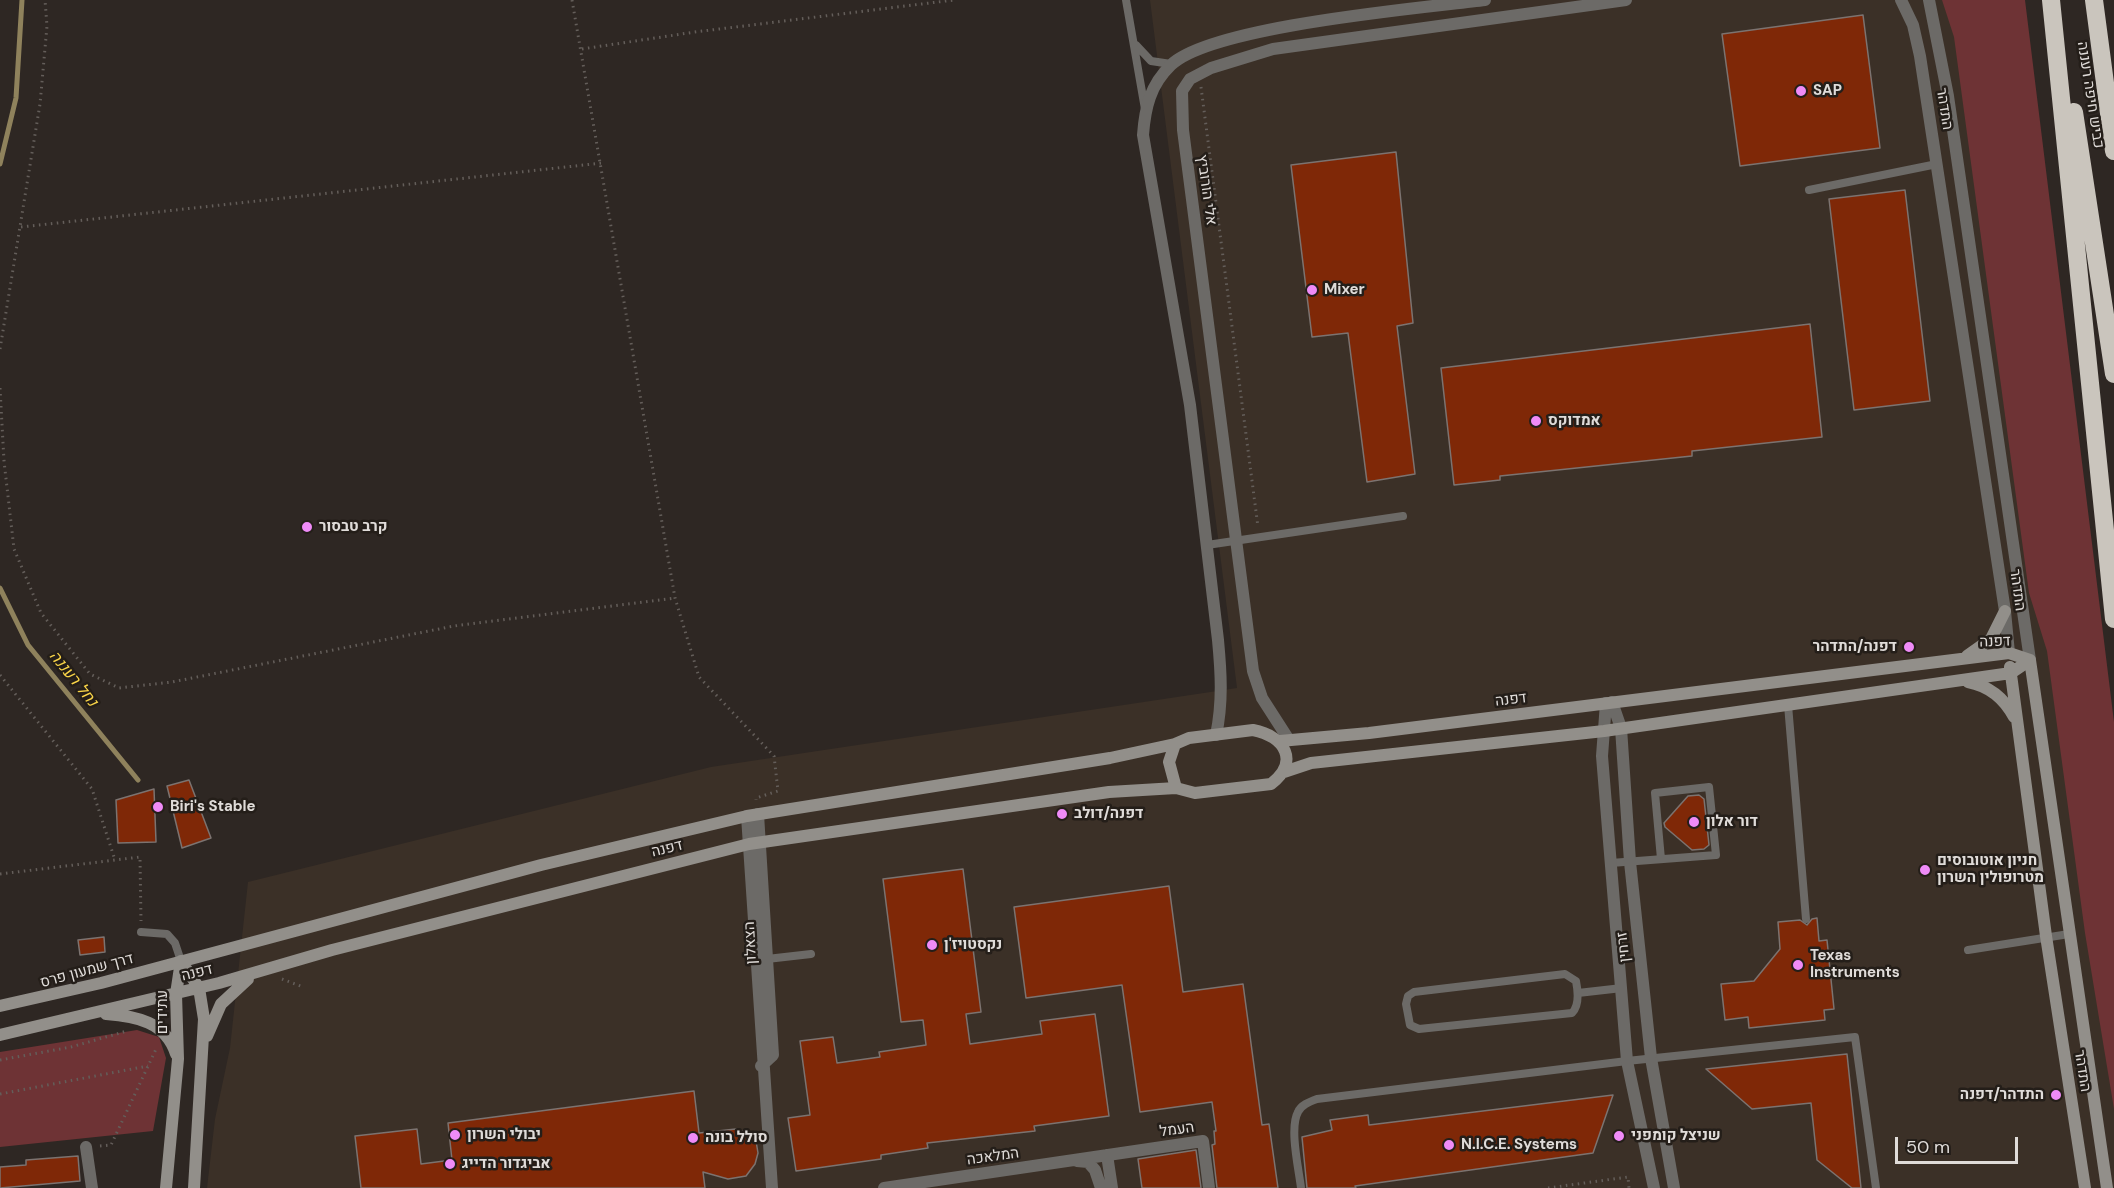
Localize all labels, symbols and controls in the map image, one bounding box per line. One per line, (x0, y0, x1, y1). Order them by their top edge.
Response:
street label: כביש חיפה רעננה (2073, 40, 2107, 150)
place label: SAP (1813, 82, 1842, 100)
marker: SAP (1794, 84, 1808, 98)
street label: התדהר (1932, 87, 1956, 131)
street label: אלי הורוביץ (1192, 153, 1220, 227)
place label: Mixer (1324, 281, 1365, 299)
marker: Mixer (1305, 283, 1319, 297)
place label: אמדוקס (1548, 412, 1601, 430)
marker: אמדוקס (1529, 414, 1543, 428)
place label: קרב טבסור (319, 518, 387, 536)
marker: קרב טבסור (300, 520, 314, 534)
street label: התדהר (2005, 568, 2029, 612)
street label: דפנה (1979, 632, 2011, 652)
place label: דפנה/התדהר (1813, 638, 1897, 656)
marker: דפנה/התדהר (1902, 640, 1916, 654)
water label: נחל רעננה (45, 647, 101, 711)
street label: דפנה (1494, 689, 1528, 711)
place label: Biri's Stable (170, 798, 256, 816)
marker: Biri's Stable (151, 800, 165, 814)
place label: דפנה/דולב (1074, 805, 1143, 823)
marker: דפנה/דולב (1055, 807, 1069, 821)
place label: דור אלון (1706, 813, 1758, 831)
marker: דור אלון (1687, 815, 1701, 829)
street label: דפנה (650, 836, 684, 862)
place label: חניון אוטובוסים מטרופולין השרון (1937, 852, 2044, 887)
marker: חניון אוטובוסים מטרופולין השרון (1918, 863, 1932, 877)
street label: הצאלון (741, 921, 761, 965)
street label: זרחין (1613, 931, 1635, 963)
place label: נקסטויז'ן (944, 936, 1002, 954)
marker: נקסטויז'ן (925, 938, 939, 952)
place label: Texas Instruments (1810, 947, 1900, 982)
street label: דרך שמעון פרס (38, 950, 136, 992)
marker: Texas Instruments (1791, 958, 1805, 972)
street label: דפנה (180, 960, 214, 986)
street label: עתידים (154, 990, 172, 1034)
street label: התדהר (2070, 1049, 2094, 1093)
place label: התדהר/דפנה (1960, 1086, 2044, 1104)
marker: התדהר/דפנה (2049, 1088, 2063, 1102)
street label: העמל (1159, 1119, 1195, 1141)
scale bar (1898, 1125, 2021, 1163)
place label: יבולי השרון (467, 1126, 541, 1144)
place label: שניצל קומפני (1631, 1127, 1721, 1145)
marker: יבולי השרון (448, 1128, 462, 1142)
place label: סולל בונה (705, 1129, 767, 1147)
marker: שניצל קומפני (1612, 1129, 1626, 1143)
marker: סולל בונה (686, 1131, 700, 1145)
text: 50 m (1906, 1135, 1950, 1159)
place label: N.I.C.E. Systems (1461, 1136, 1577, 1154)
marker: N.I.C.E. Systems (1442, 1138, 1456, 1152)
street label: המלאכה (966, 1144, 1020, 1170)
place label: אביגדור הדייג (462, 1155, 551, 1173)
marker: אביגדור הדייג (443, 1157, 457, 1171)

